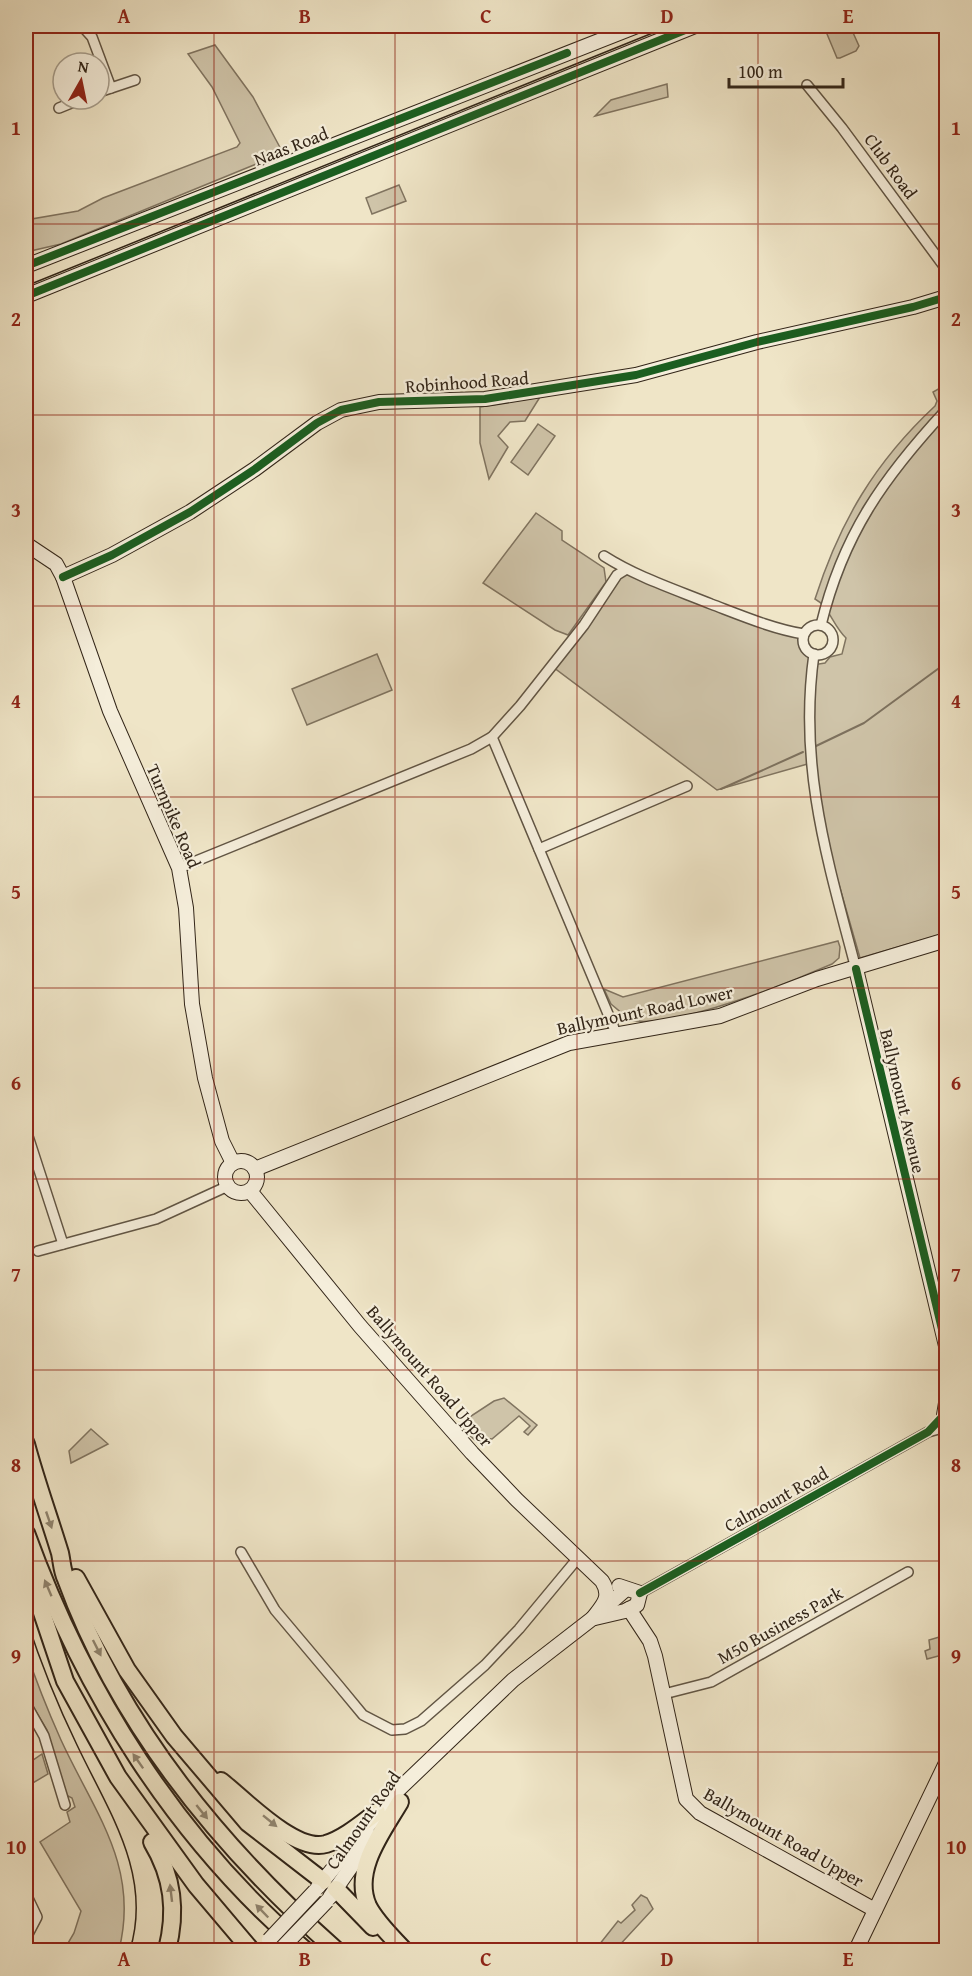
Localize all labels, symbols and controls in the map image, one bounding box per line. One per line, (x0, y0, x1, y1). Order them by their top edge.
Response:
text: A (118, 1, 131, 30)
text: B (299, 1, 311, 30)
text: C (480, 1, 492, 30)
text: D (660, 1, 674, 30)
text: E (843, 1, 854, 30)
north arrow (51, 51, 111, 111)
scale bar (729, 51, 843, 89)
text: N (76, 53, 91, 79)
text: 100 m (738, 58, 783, 85)
text: 1 (11, 113, 21, 142)
text: 1 (951, 113, 961, 142)
street label: Naas Road (250, 119, 332, 173)
street label: Club Road (858, 128, 924, 205)
text: 2 (11, 304, 21, 333)
text: 2 (951, 304, 961, 333)
street label: Robinhood Road (404, 364, 530, 400)
text: 3 (11, 495, 21, 524)
text: 3 (951, 495, 961, 524)
text: 4 (11, 686, 21, 715)
text: 4 (951, 686, 961, 715)
street label: Turnpike Road (140, 760, 208, 873)
text: 5 (11, 877, 21, 906)
text: 5 (951, 877, 961, 906)
street label: Ballymount Road Lower (554, 978, 736, 1042)
street label: Ballymount Avenue (873, 1026, 933, 1176)
text: 6 (11, 1068, 21, 1097)
text: 6 (951, 1068, 961, 1097)
text: 7 (11, 1259, 21, 1288)
text: 7 (951, 1259, 961, 1288)
street label: Ballymount Road Upper (361, 1299, 500, 1453)
text: 8 (11, 1450, 21, 1479)
text: 8 (951, 1450, 961, 1479)
street label: Calmount Road (719, 1459, 833, 1539)
one-way arrow (44, 1511, 54, 1529)
one-way arrow (43, 1579, 53, 1597)
street label: M50 Business Park (712, 1579, 848, 1671)
one-way arrow (92, 1640, 102, 1657)
text: 9 (11, 1641, 21, 1670)
text: 9 (951, 1641, 961, 1670)
one-way arrow (133, 1752, 144, 1769)
street label: Calmount Road (319, 1765, 407, 1875)
street label: Ballymount Road Upper (699, 1780, 869, 1894)
one-way arrow (195, 1804, 208, 1819)
one-way arrow (262, 1814, 277, 1827)
text: 10 (6, 1832, 26, 1861)
text: 10 (946, 1832, 966, 1861)
one-way arrow (167, 1883, 176, 1902)
one-way arrow (255, 1904, 269, 1919)
text: A (118, 1944, 131, 1973)
text: B (299, 1944, 311, 1973)
text: C (480, 1944, 492, 1973)
text: D (660, 1944, 674, 1973)
text: E (843, 1944, 854, 1973)

